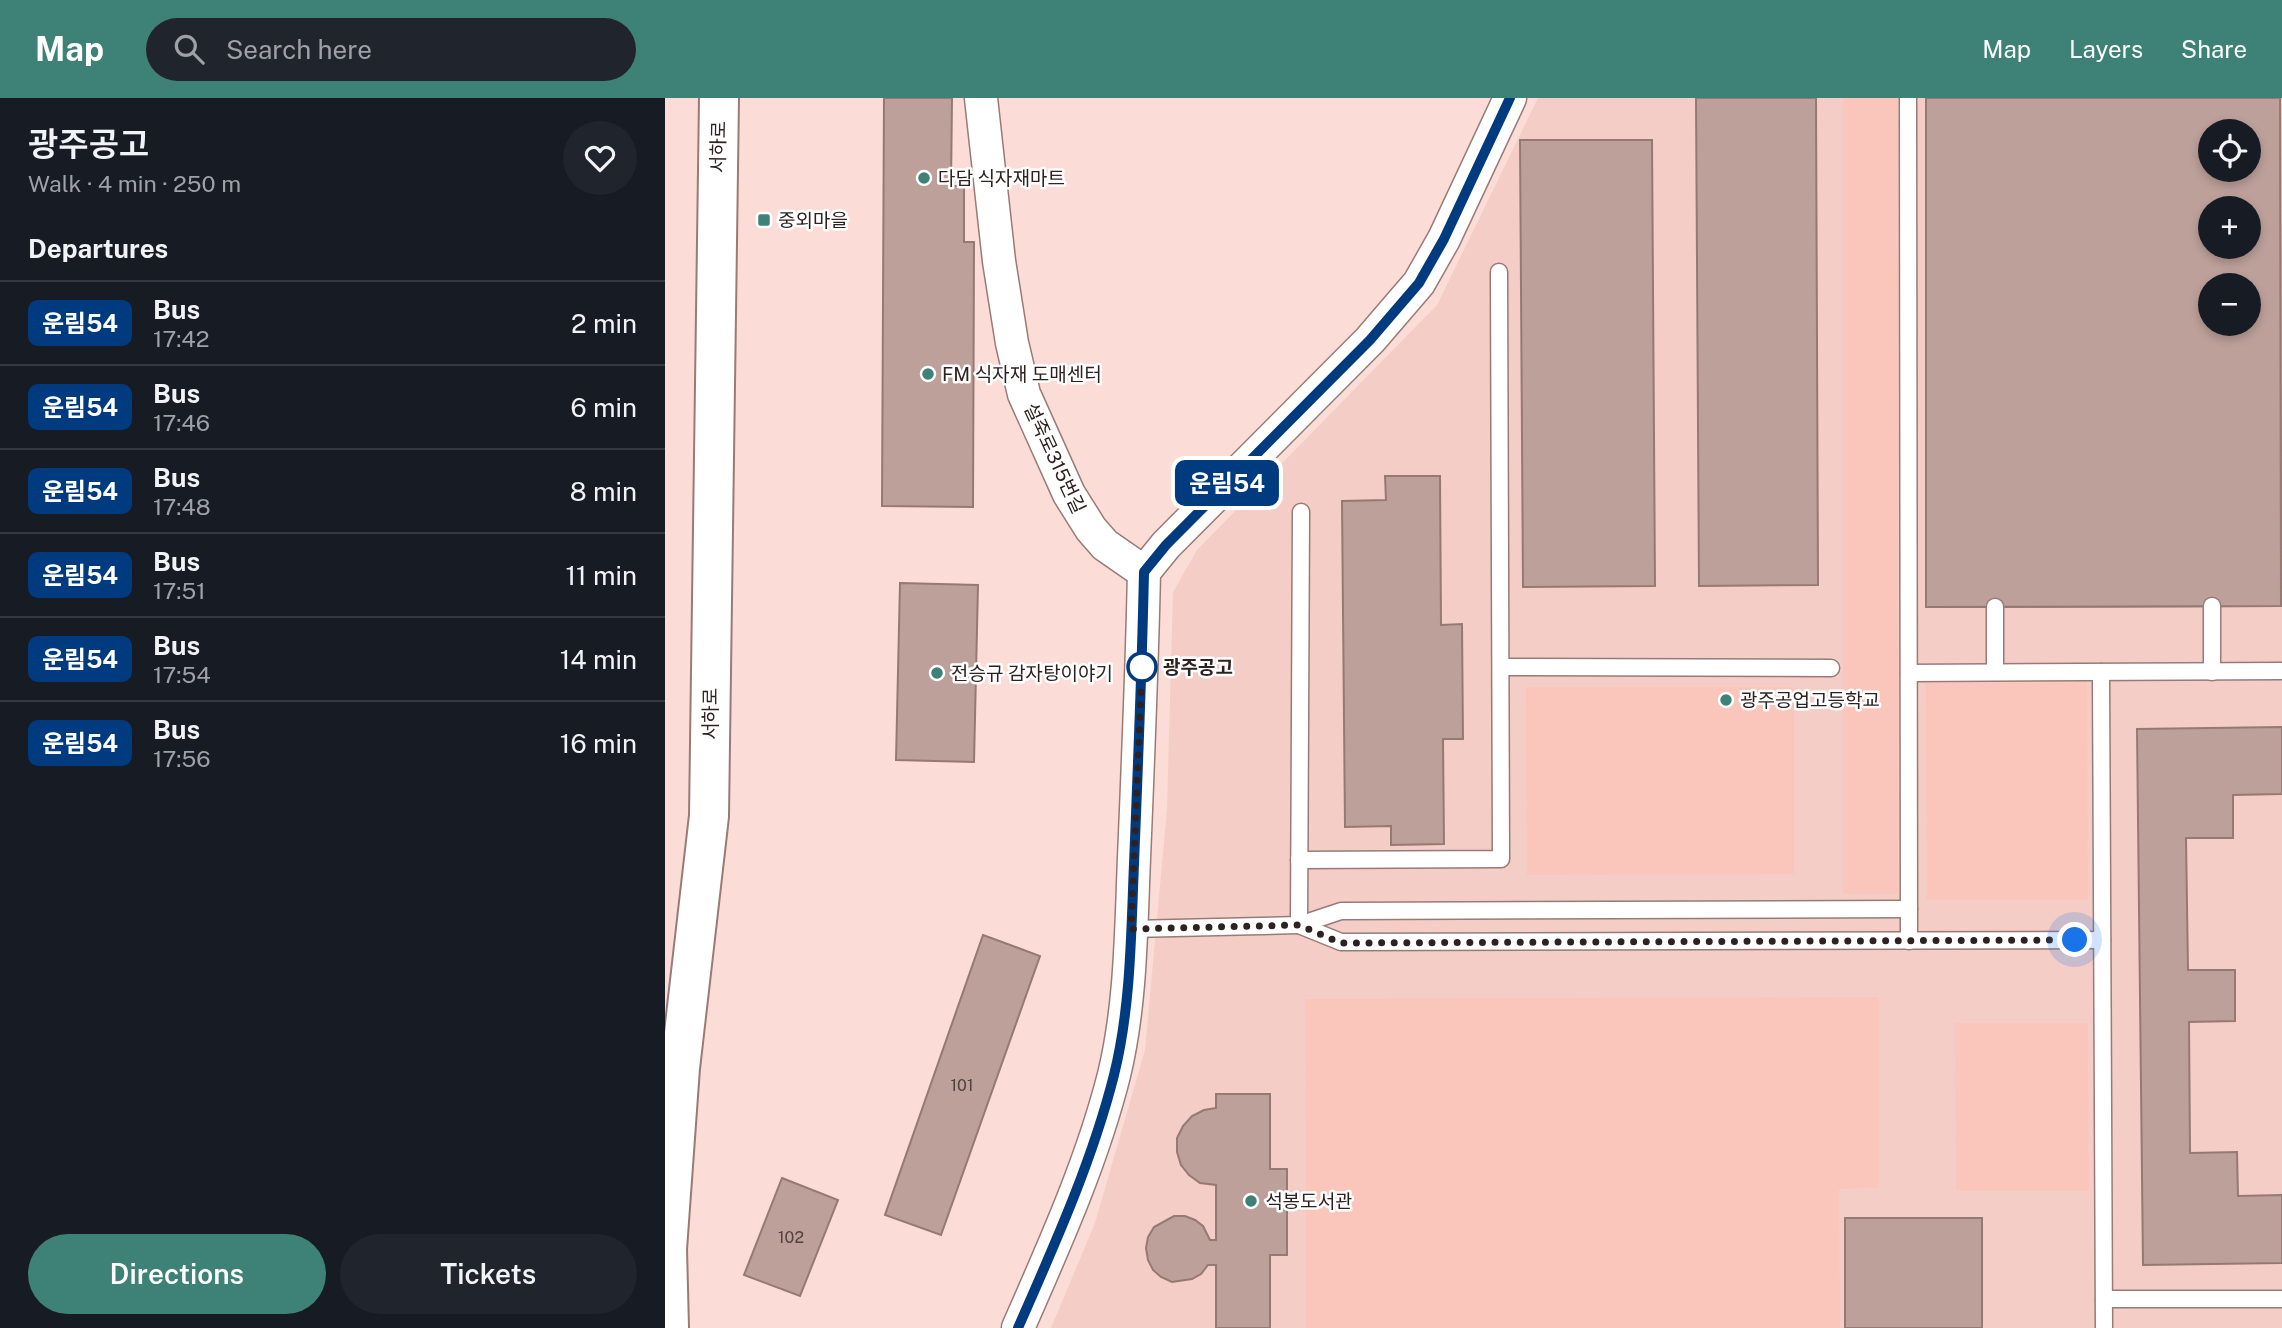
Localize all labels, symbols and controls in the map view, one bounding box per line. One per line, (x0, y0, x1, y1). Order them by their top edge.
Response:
search box (146, 18, 636, 81)
text: Map (35, 30, 104, 68)
icon: search (170, 30, 208, 68)
text: Search here (226, 34, 372, 65)
text: Map (1982, 35, 2031, 63)
text: Layers (2069, 35, 2143, 63)
text: Share (2181, 35, 2247, 63)
map controls (2198, 119, 2261, 336)
button: locate (2198, 119, 2261, 182)
button: heart (563, 121, 637, 195)
street label: 서하로 (707, 121, 729, 173)
text: 광주공고 (28, 125, 149, 163)
place label: 다담 식자재마트 (938, 167, 1065, 189)
text: Walk · 4 min · 250 m (28, 170, 241, 197)
marker: 다담 식자재마트 (916, 170, 932, 186)
button: + (2198, 196, 2261, 259)
place label: 중외마을 (778, 209, 848, 231)
marker: 중외마을 (756, 212, 772, 228)
text: Departures (28, 233, 168, 264)
button: − (2198, 273, 2261, 336)
text: Bus (153, 294, 200, 325)
text: 2 min (571, 308, 637, 339)
text: 운림54 (42, 309, 118, 337)
text: 17:42 (153, 325, 209, 352)
place label: FM 식자재 도매센터 (942, 363, 1102, 385)
marker: FM 식자재 도매센터 (920, 366, 936, 382)
text: Bus (153, 378, 200, 409)
text: 6 min (570, 392, 637, 423)
text: 운림54 (42, 393, 118, 421)
street label: 설죽로315번길 (1020, 399, 1090, 517)
text: 17:46 (153, 409, 210, 436)
line badge: 운림54 (1178, 460, 1276, 506)
text: Bus (153, 462, 200, 493)
text: 운림54 (1189, 469, 1265, 497)
text: 8 min (570, 476, 637, 507)
text: 운림54 (42, 477, 118, 505)
text: 17:48 (153, 493, 211, 520)
text: Bus (153, 546, 200, 577)
text: 11 min (565, 560, 637, 591)
text: 운림54 (42, 561, 118, 589)
text: 17:51 (153, 577, 206, 604)
text: Bus (153, 630, 200, 661)
text: 14 min (560, 644, 637, 675)
text: 운림54 (42, 645, 118, 673)
marker: 광주공고 (1127, 652, 1157, 682)
place label: 광주공고 (1163, 656, 1233, 678)
text: 17:54 (153, 661, 211, 688)
place label: 전승규 감자탕이야기 (951, 662, 1113, 684)
marker: 전승규 감자탕이야기 (929, 665, 945, 681)
street label: 서하로 (699, 688, 721, 740)
place label: 광주공업고등학교 (1740, 689, 1880, 711)
marker: 광주공업고등학교 (1718, 692, 1734, 708)
text: Bus (153, 714, 200, 745)
text: 16 min (560, 728, 637, 759)
text: 운림54 (42, 729, 118, 757)
text: 17:56 (153, 745, 211, 772)
your location (2057, 922, 2092, 957)
house number: 101 (951, 1076, 973, 1095)
place label: 석봉도서관 (1265, 1190, 1352, 1212)
marker: 석봉도서관 (1243, 1193, 1259, 1209)
house number: 102 (778, 1228, 804, 1247)
button: Directions (28, 1234, 326, 1314)
button: Tickets (340, 1234, 637, 1314)

